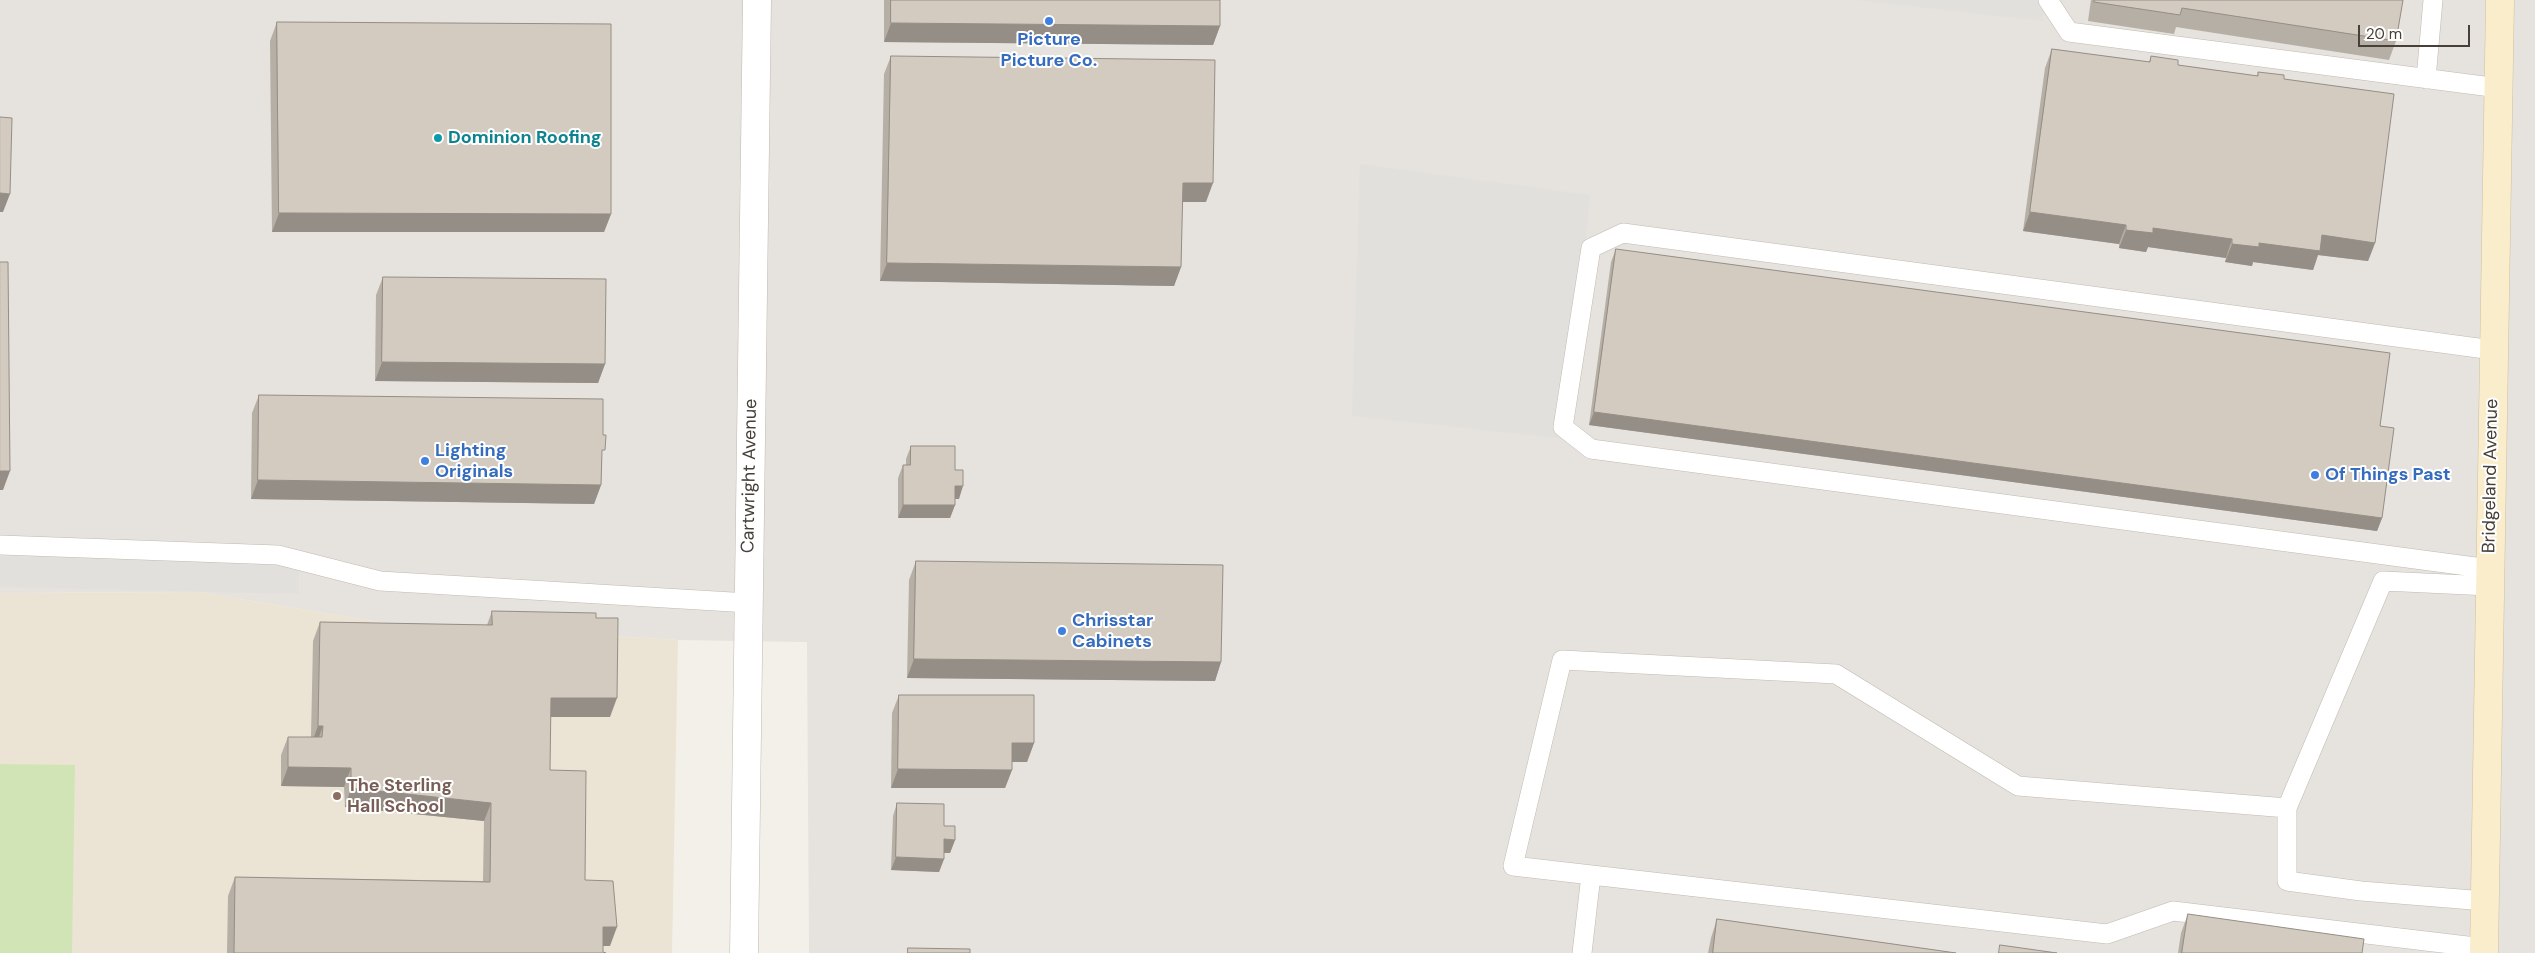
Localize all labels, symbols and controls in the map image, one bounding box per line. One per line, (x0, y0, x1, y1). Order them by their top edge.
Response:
marker: Picture Picture Co. (1043, 15, 1055, 27)
scale bar (2360, 15, 2472, 47)
text: 20 m (2366, 24, 2402, 44)
place label: Picture Picture Co. (1001, 29, 1097, 72)
place label: Dominion Roofing (448, 127, 602, 149)
marker: Dominion Roofing (432, 132, 444, 144)
street label: Cartwright Avenue (738, 399, 762, 553)
street label: Bridgeland Avenue (2479, 399, 2503, 553)
place label: Lighting Originals (435, 440, 513, 482)
marker: Lighting Originals (419, 455, 431, 467)
place label: Of Things Past (2325, 464, 2451, 486)
marker: Of Things Past (2309, 469, 2321, 481)
place label: Chrisstar Cabinets (1072, 610, 1153, 652)
marker: Chrisstar Cabinets (1056, 625, 1068, 637)
place label: The Sterling Hall School (347, 775, 452, 818)
marker: The Sterling Hall School (331, 790, 343, 802)

